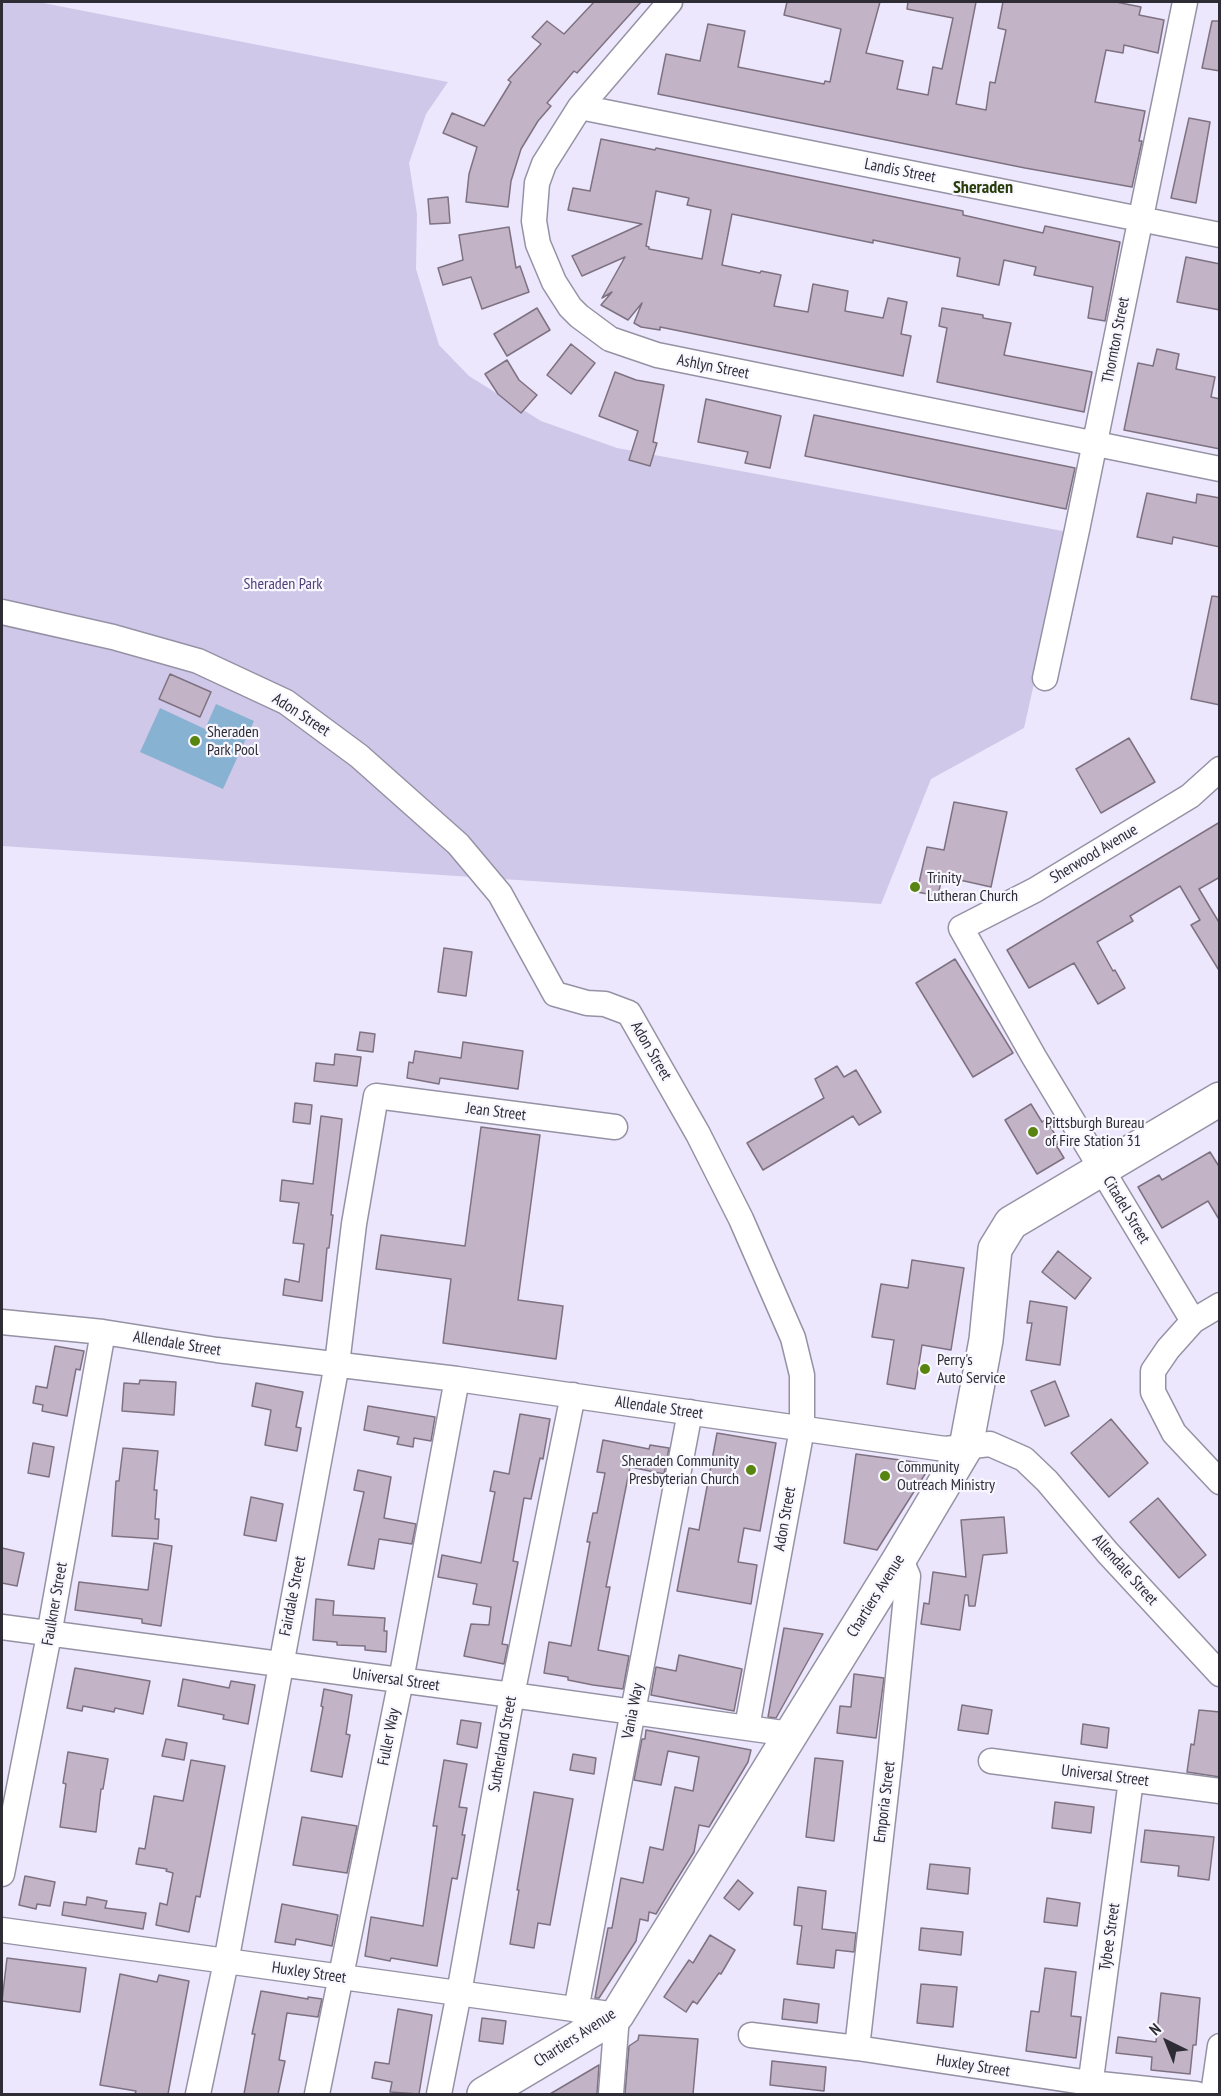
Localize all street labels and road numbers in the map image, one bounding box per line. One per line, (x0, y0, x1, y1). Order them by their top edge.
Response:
street label: Landis Street (863, 155, 937, 187)
street label: Thornton Street (1098, 295, 1134, 385)
street label: Ashlyn Street (675, 351, 751, 383)
street label: Adon Street (269, 689, 333, 741)
street label: Sherwood Avenue (1047, 820, 1141, 888)
street label: Adon Street (626, 1018, 676, 1084)
street label: Jean Street (465, 1099, 527, 1125)
street label: Citadel Street (1098, 1173, 1154, 1247)
street label: Allendale Street (132, 1328, 222, 1360)
street label: Allendale Street (614, 1392, 704, 1424)
street label: Adon Street (770, 1485, 800, 1553)
street label: Allendale Street (1088, 1531, 1162, 1609)
street label: Chartiers Avenue (843, 1551, 909, 1641)
street label: Fairdale Street (276, 1554, 310, 1638)
street label: Faulkner Street (38, 1561, 72, 1647)
street label: Universal Street (351, 1664, 441, 1696)
street label: Vania Way (618, 1682, 648, 1740)
street label: Sutherland Street (485, 1695, 521, 1793)
street label: Fuller Way (374, 1707, 404, 1767)
street label: Emporia Street (870, 1760, 900, 1844)
street label: Universal Street (1060, 1761, 1150, 1791)
street label: Tybee Street (1096, 1902, 1124, 1972)
street label: Huxley Street (271, 1958, 347, 1988)
street label: Chartiers Avenue (530, 2004, 620, 2072)
street label: Huxley Street (935, 2051, 1011, 2081)

